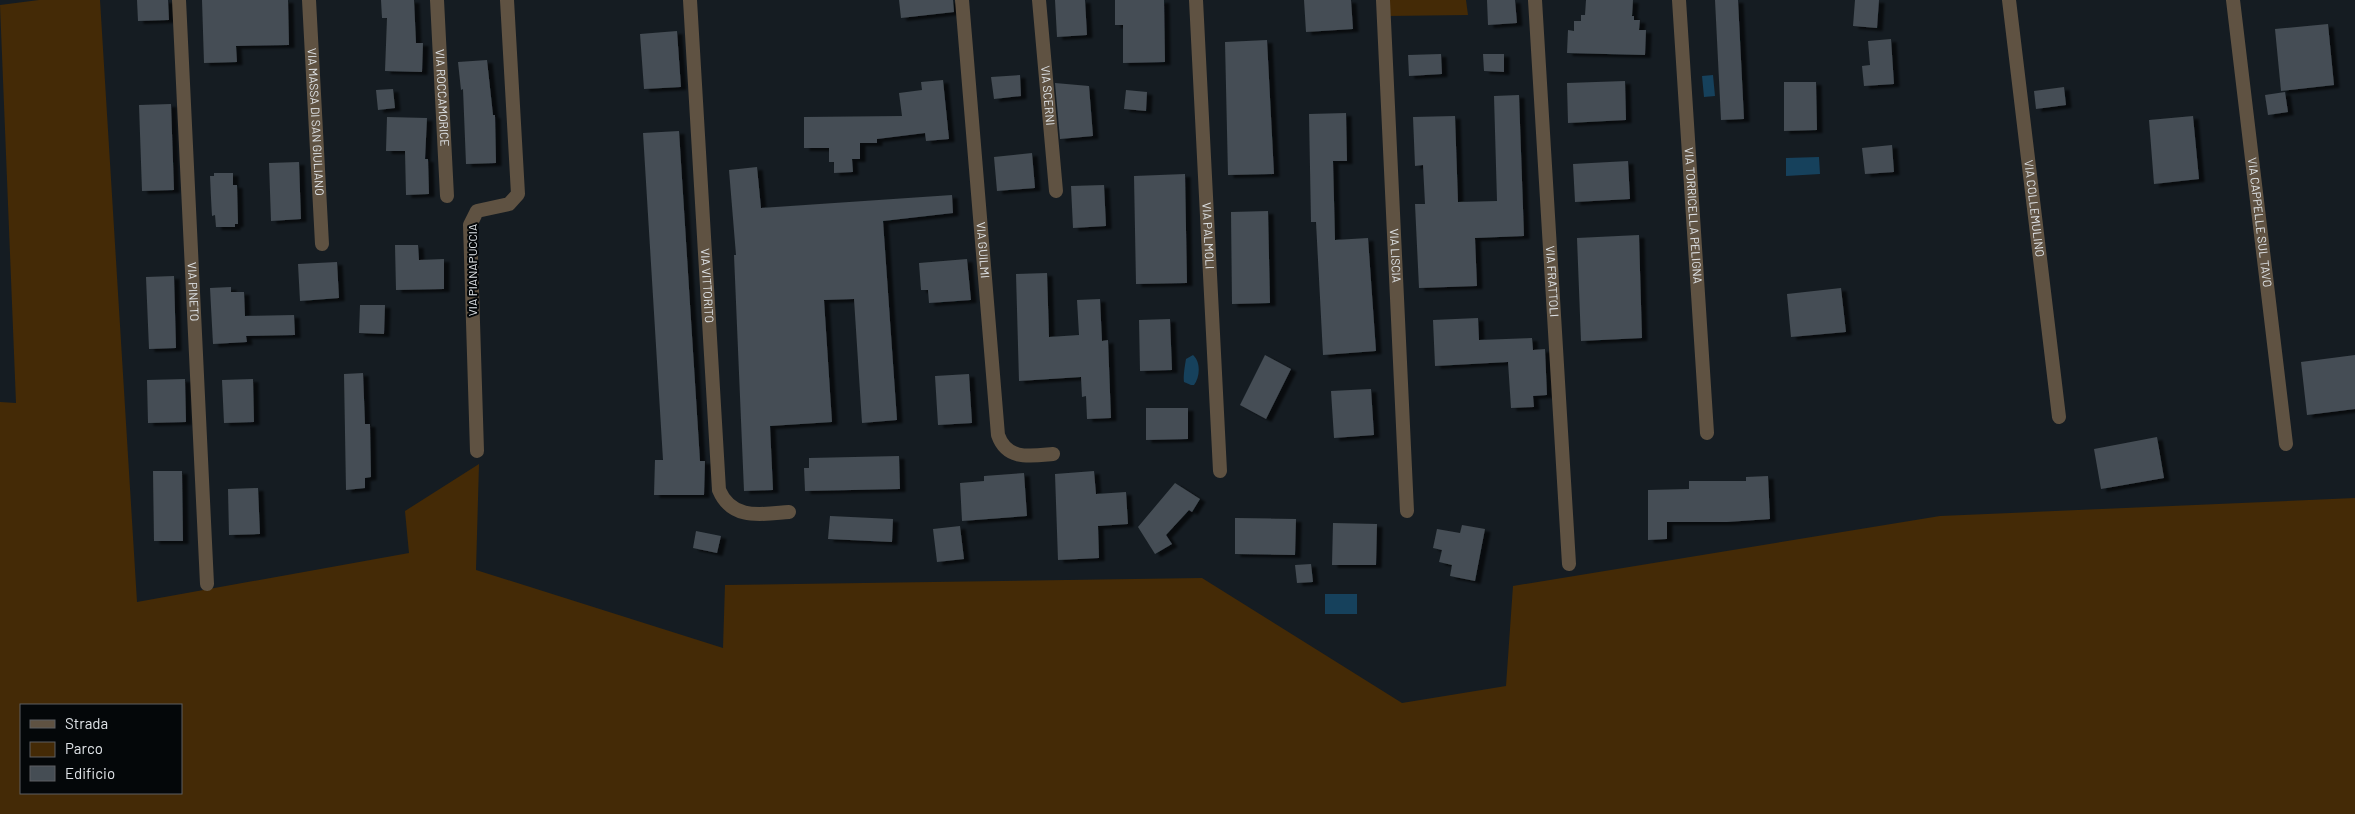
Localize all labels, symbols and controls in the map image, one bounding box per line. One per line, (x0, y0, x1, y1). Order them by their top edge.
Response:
street label: VIA MASSA DI SAN GIULIANO (306, 48, 327, 196)
street label: VIA ROCCAMORICE (434, 49, 452, 147)
street label: VIA SCERNI (1039, 65, 1058, 126)
street label: VIA TORRICELLA PELIGNA (1683, 147, 1705, 284)
street label: VIA CAPPELLE SUL TAVO (2246, 157, 2275, 288)
street label: VIA COLLEMULINO (2022, 159, 2048, 258)
street label: VIA PALMOLI (1200, 202, 1218, 269)
street label: VIA GUILMI (974, 221, 993, 279)
street label: VIA PIANAPUCCIA (465, 224, 479, 316)
street label: VIA LISCIA (1388, 228, 1404, 283)
street label: VIA FRATTOLI (1544, 245, 1562, 318)
street label: VIA VITTORITO (699, 248, 717, 323)
street label: VIA PINETO (186, 262, 202, 321)
legend (20, 704, 182, 794)
text: Strada (65, 714, 108, 732)
text: Parco (65, 739, 103, 757)
text: Edificio (65, 764, 115, 782)

